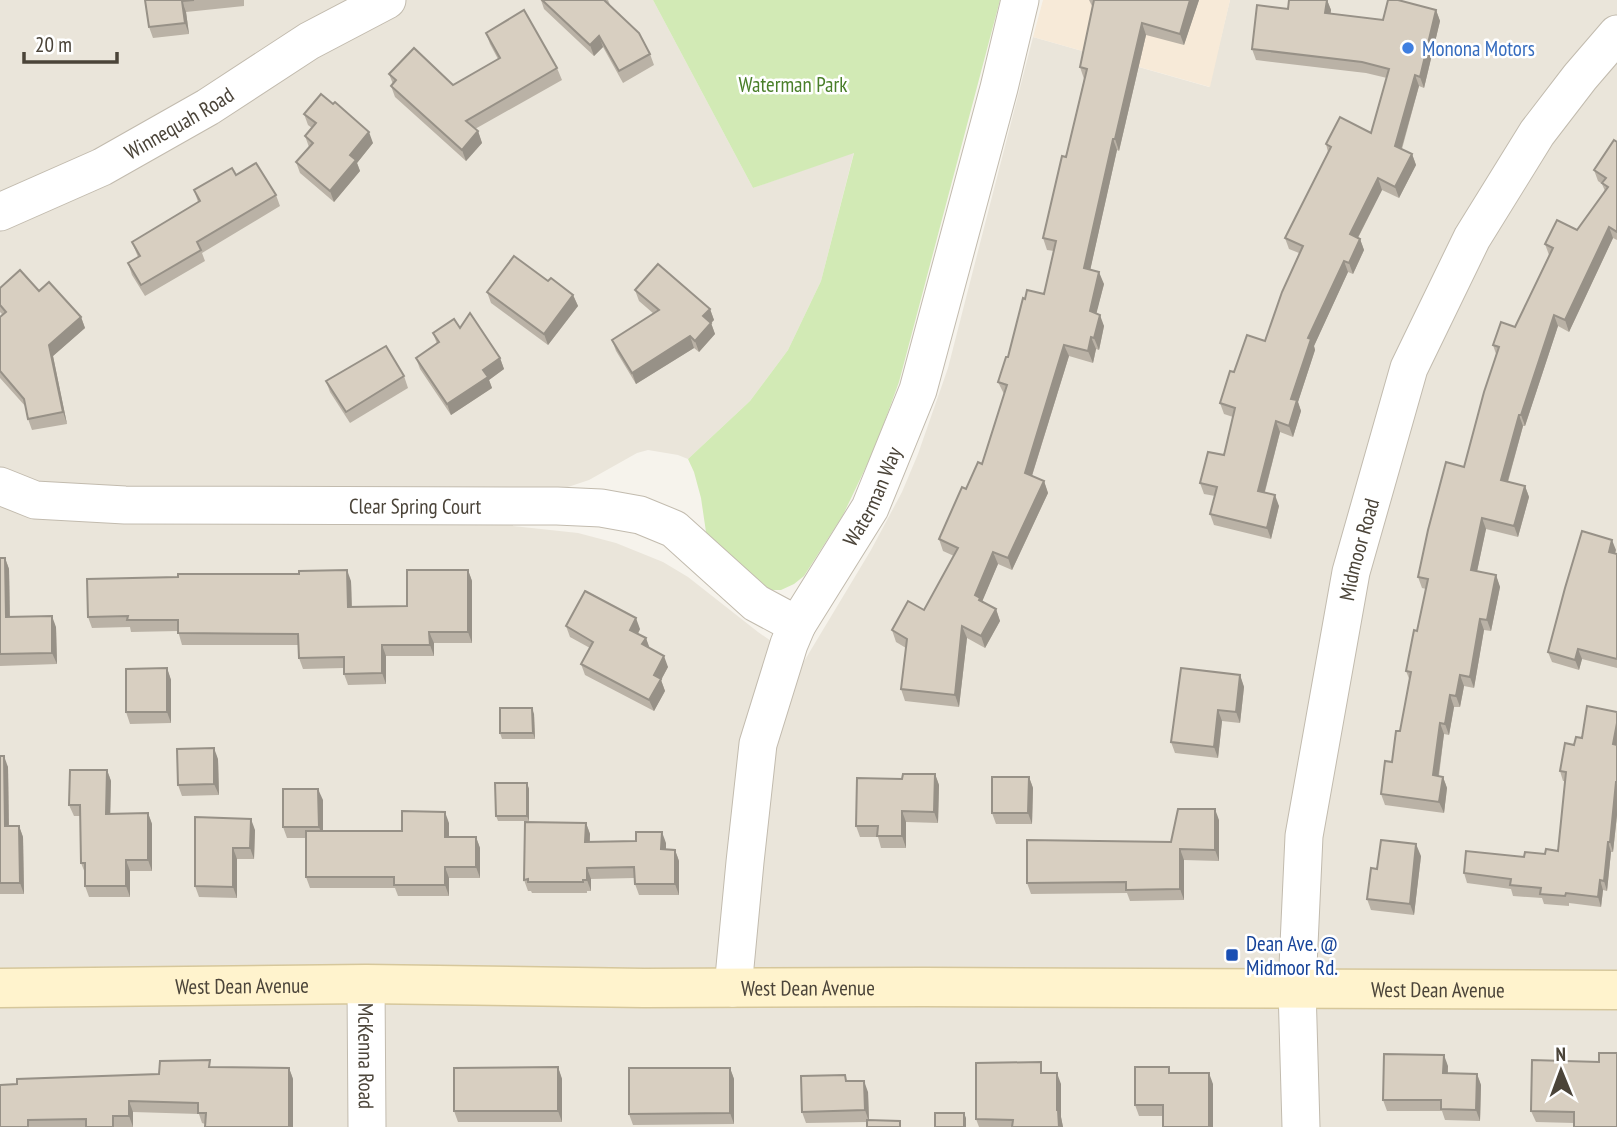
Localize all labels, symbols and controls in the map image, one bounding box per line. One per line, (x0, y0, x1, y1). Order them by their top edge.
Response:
scale bar (24, 21, 117, 65)
text: 20 m (35, 31, 72, 58)
place label: Monona Motors (1422, 35, 1535, 62)
marker: Monona Motors (1400, 40, 1416, 56)
park label: Waterman Park (739, 71, 847, 98)
street label: Winnequah Road (119, 81, 239, 165)
street label: Waterman Way (836, 443, 907, 551)
street label: Clear Spring Court (349, 492, 482, 519)
street label: Midmoor Road (1333, 495, 1385, 603)
place label: Dean Ave. @ Midmoor Rd. (1246, 930, 1338, 981)
marker: Dean Ave. @ Midmoor Rd. (1224, 947, 1240, 963)
street label: West Dean Avenue (175, 971, 309, 1000)
street label: West Dean Avenue (741, 974, 875, 1001)
street label: West Dean Avenue (1371, 975, 1505, 1003)
street label: McKenna Road (353, 1003, 380, 1109)
north arrow (1526, 1036, 1596, 1106)
text: N (1555, 1042, 1566, 1066)

